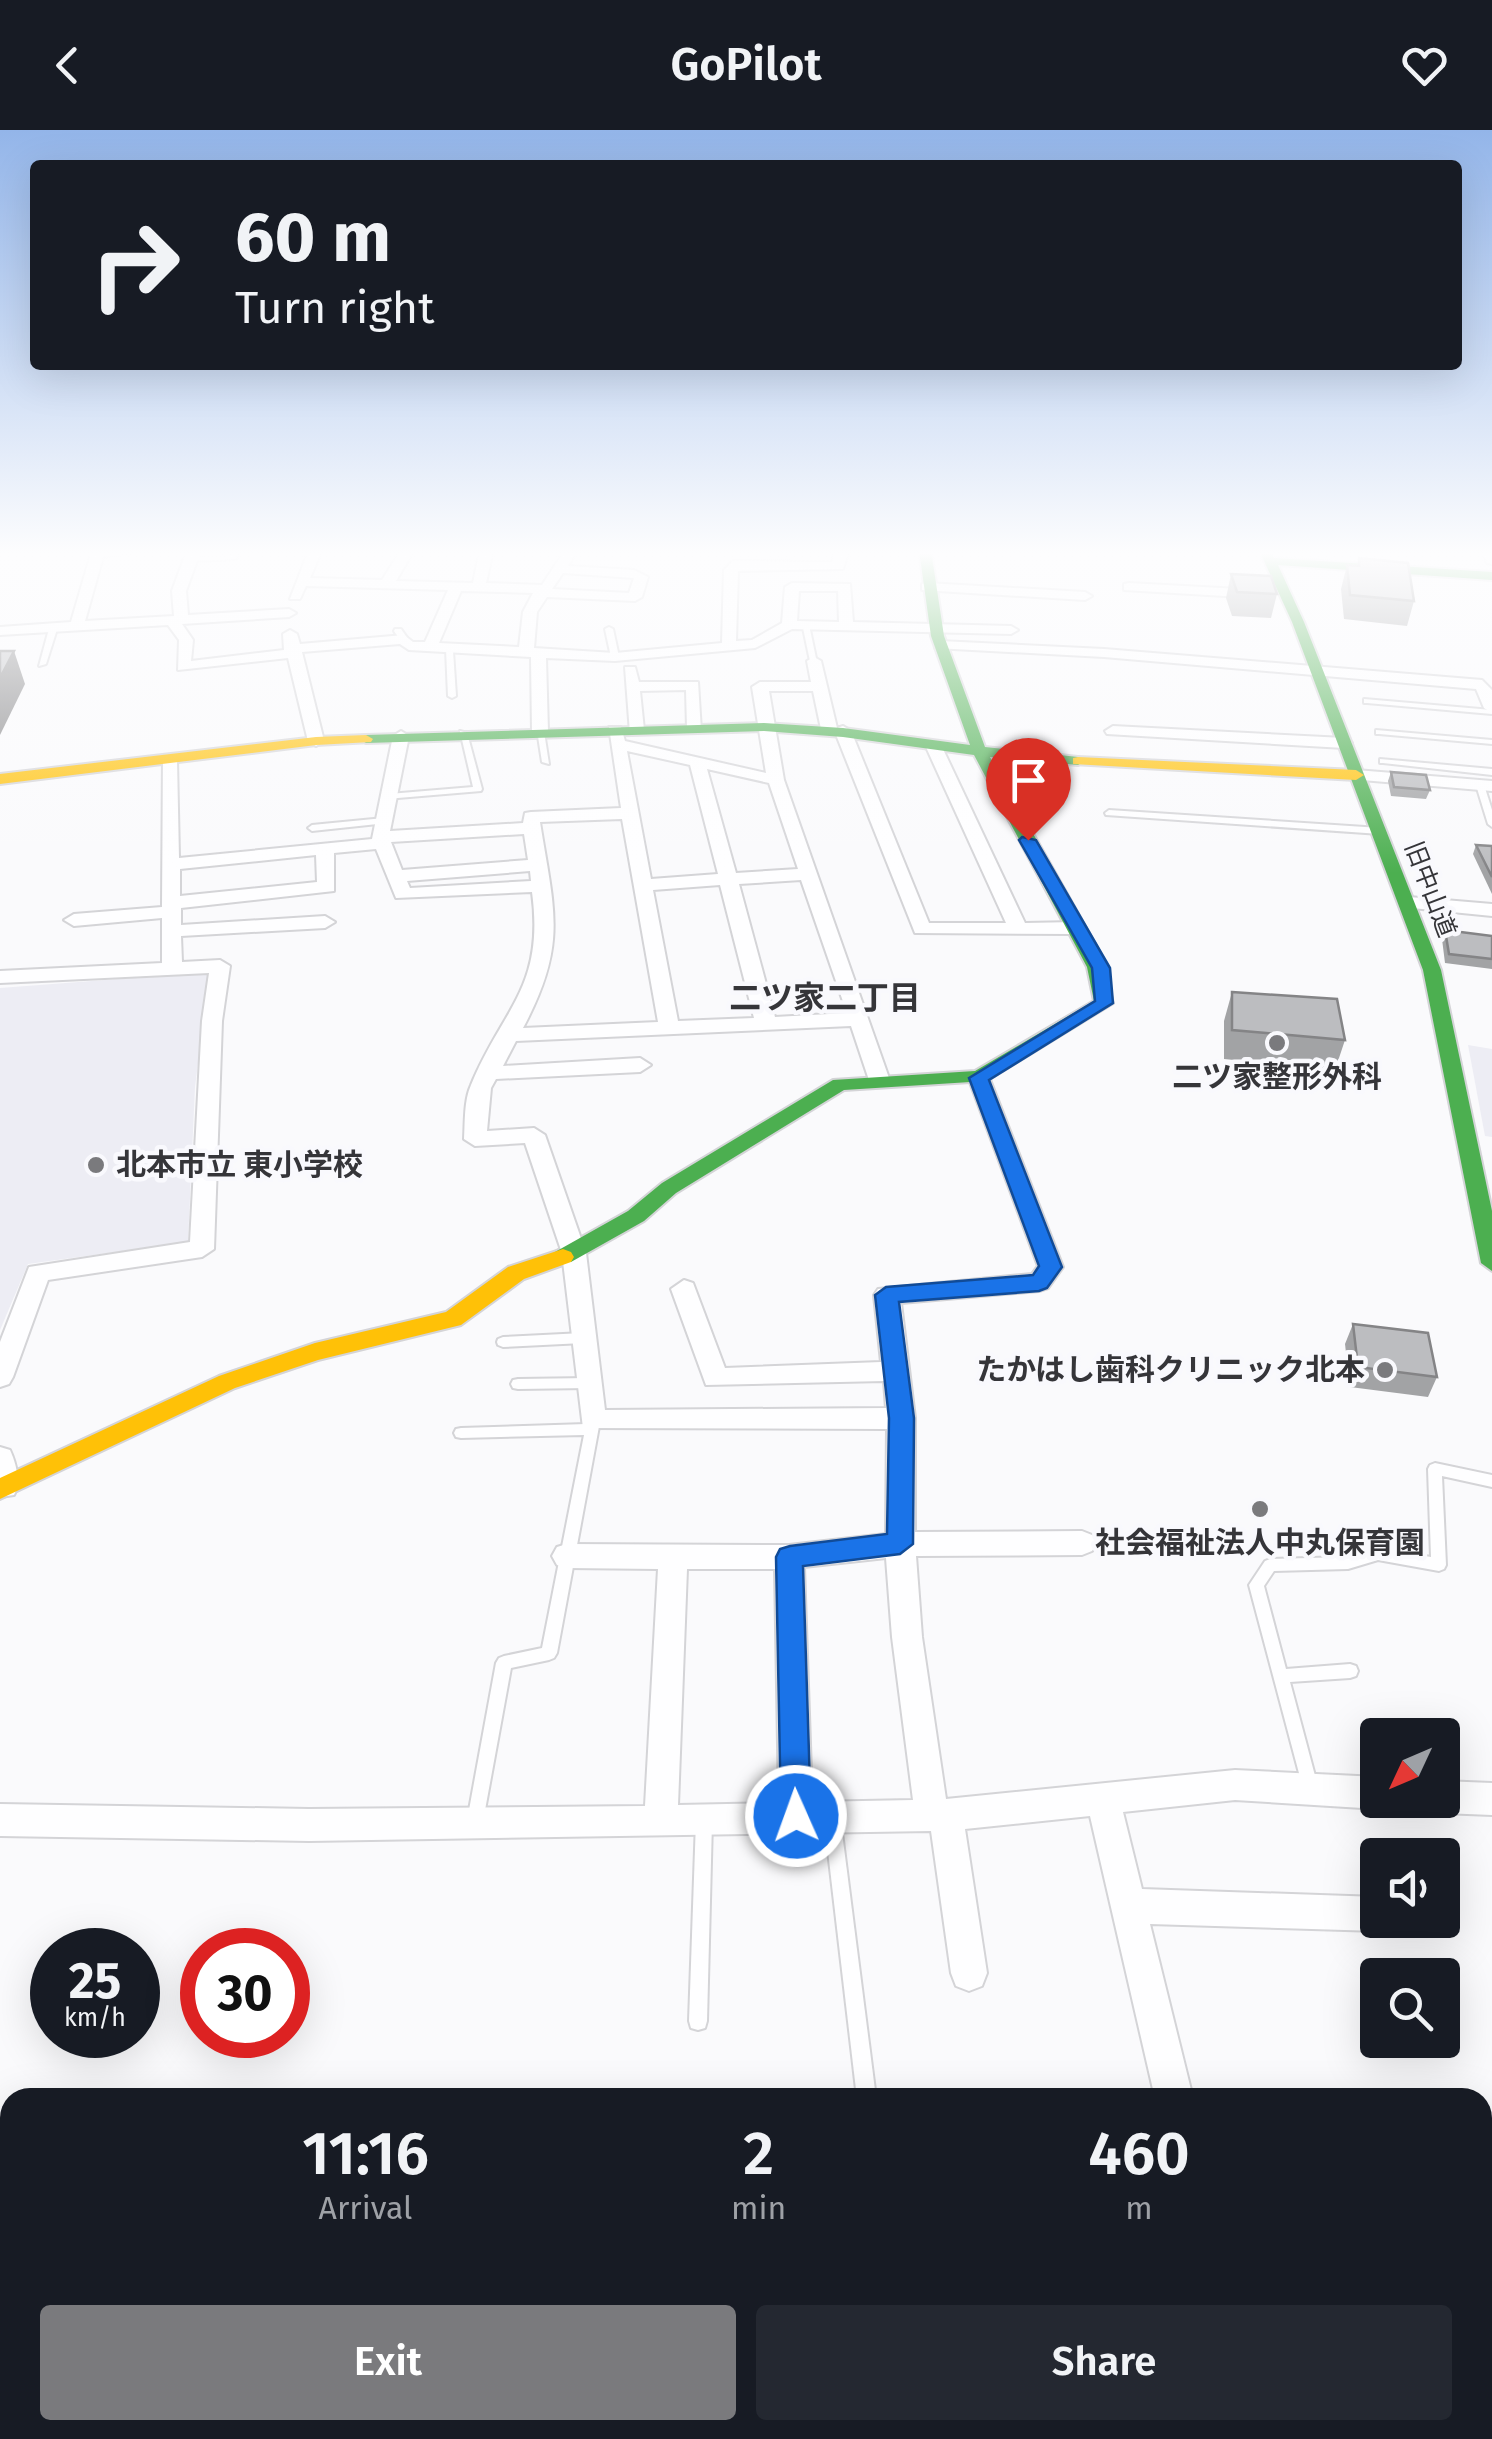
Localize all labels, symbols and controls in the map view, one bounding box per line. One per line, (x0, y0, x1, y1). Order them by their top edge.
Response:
icon: back (40, 38, 95, 93)
text: GoPilot (670, 38, 822, 92)
icon: heart (1397, 38, 1452, 93)
text: 60 m (235, 196, 391, 280)
icon: right (70, 200, 200, 330)
text: Turn right (235, 281, 434, 335)
pin (986, 738, 1071, 841)
icon: arrive (1001, 753, 1056, 808)
street label: 旧中山道 (1398, 837, 1462, 941)
district label: 二ツ家二丁目 (729, 979, 921, 1017)
marker: 二ツ家整形外科 (1266, 1032, 1288, 1054)
place label: 二ツ家整形外科 (1172, 1059, 1382, 1095)
place label: 北本市立 東小学校 (116, 1147, 363, 1183)
marker: 北本市立 東小学校 (85, 1154, 107, 1176)
place label: たかはし歯科クリニック北本 (976, 1352, 1365, 1388)
marker: たかはし歯科クリニック北本 (1374, 1359, 1396, 1381)
marker: 社会福祉法人中丸保育園 (1249, 1498, 1271, 1520)
place label: 社会福祉法人中丸保育園 (1095, 1525, 1425, 1561)
north arrow (1360, 1718, 1460, 1818)
map controls (1360, 1718, 1460, 2058)
position arrow (744, 1764, 848, 1868)
button: sound (1360, 1838, 1460, 1938)
speed limit sign: 30 (180, 1928, 310, 2058)
text: 25 (69, 1951, 121, 2011)
button: search (1360, 1958, 1460, 2058)
text: km/h (64, 2003, 126, 2033)
text: 11:16 (302, 2118, 429, 2190)
text: 2 (743, 2118, 774, 2190)
text: 460 (1088, 2118, 1190, 2190)
text: Arrival (319, 2189, 412, 2227)
text: min (731, 2189, 786, 2227)
text: m (1125, 2189, 1153, 2227)
button: Exit (40, 2305, 736, 2420)
button: Share (756, 2305, 1452, 2420)

